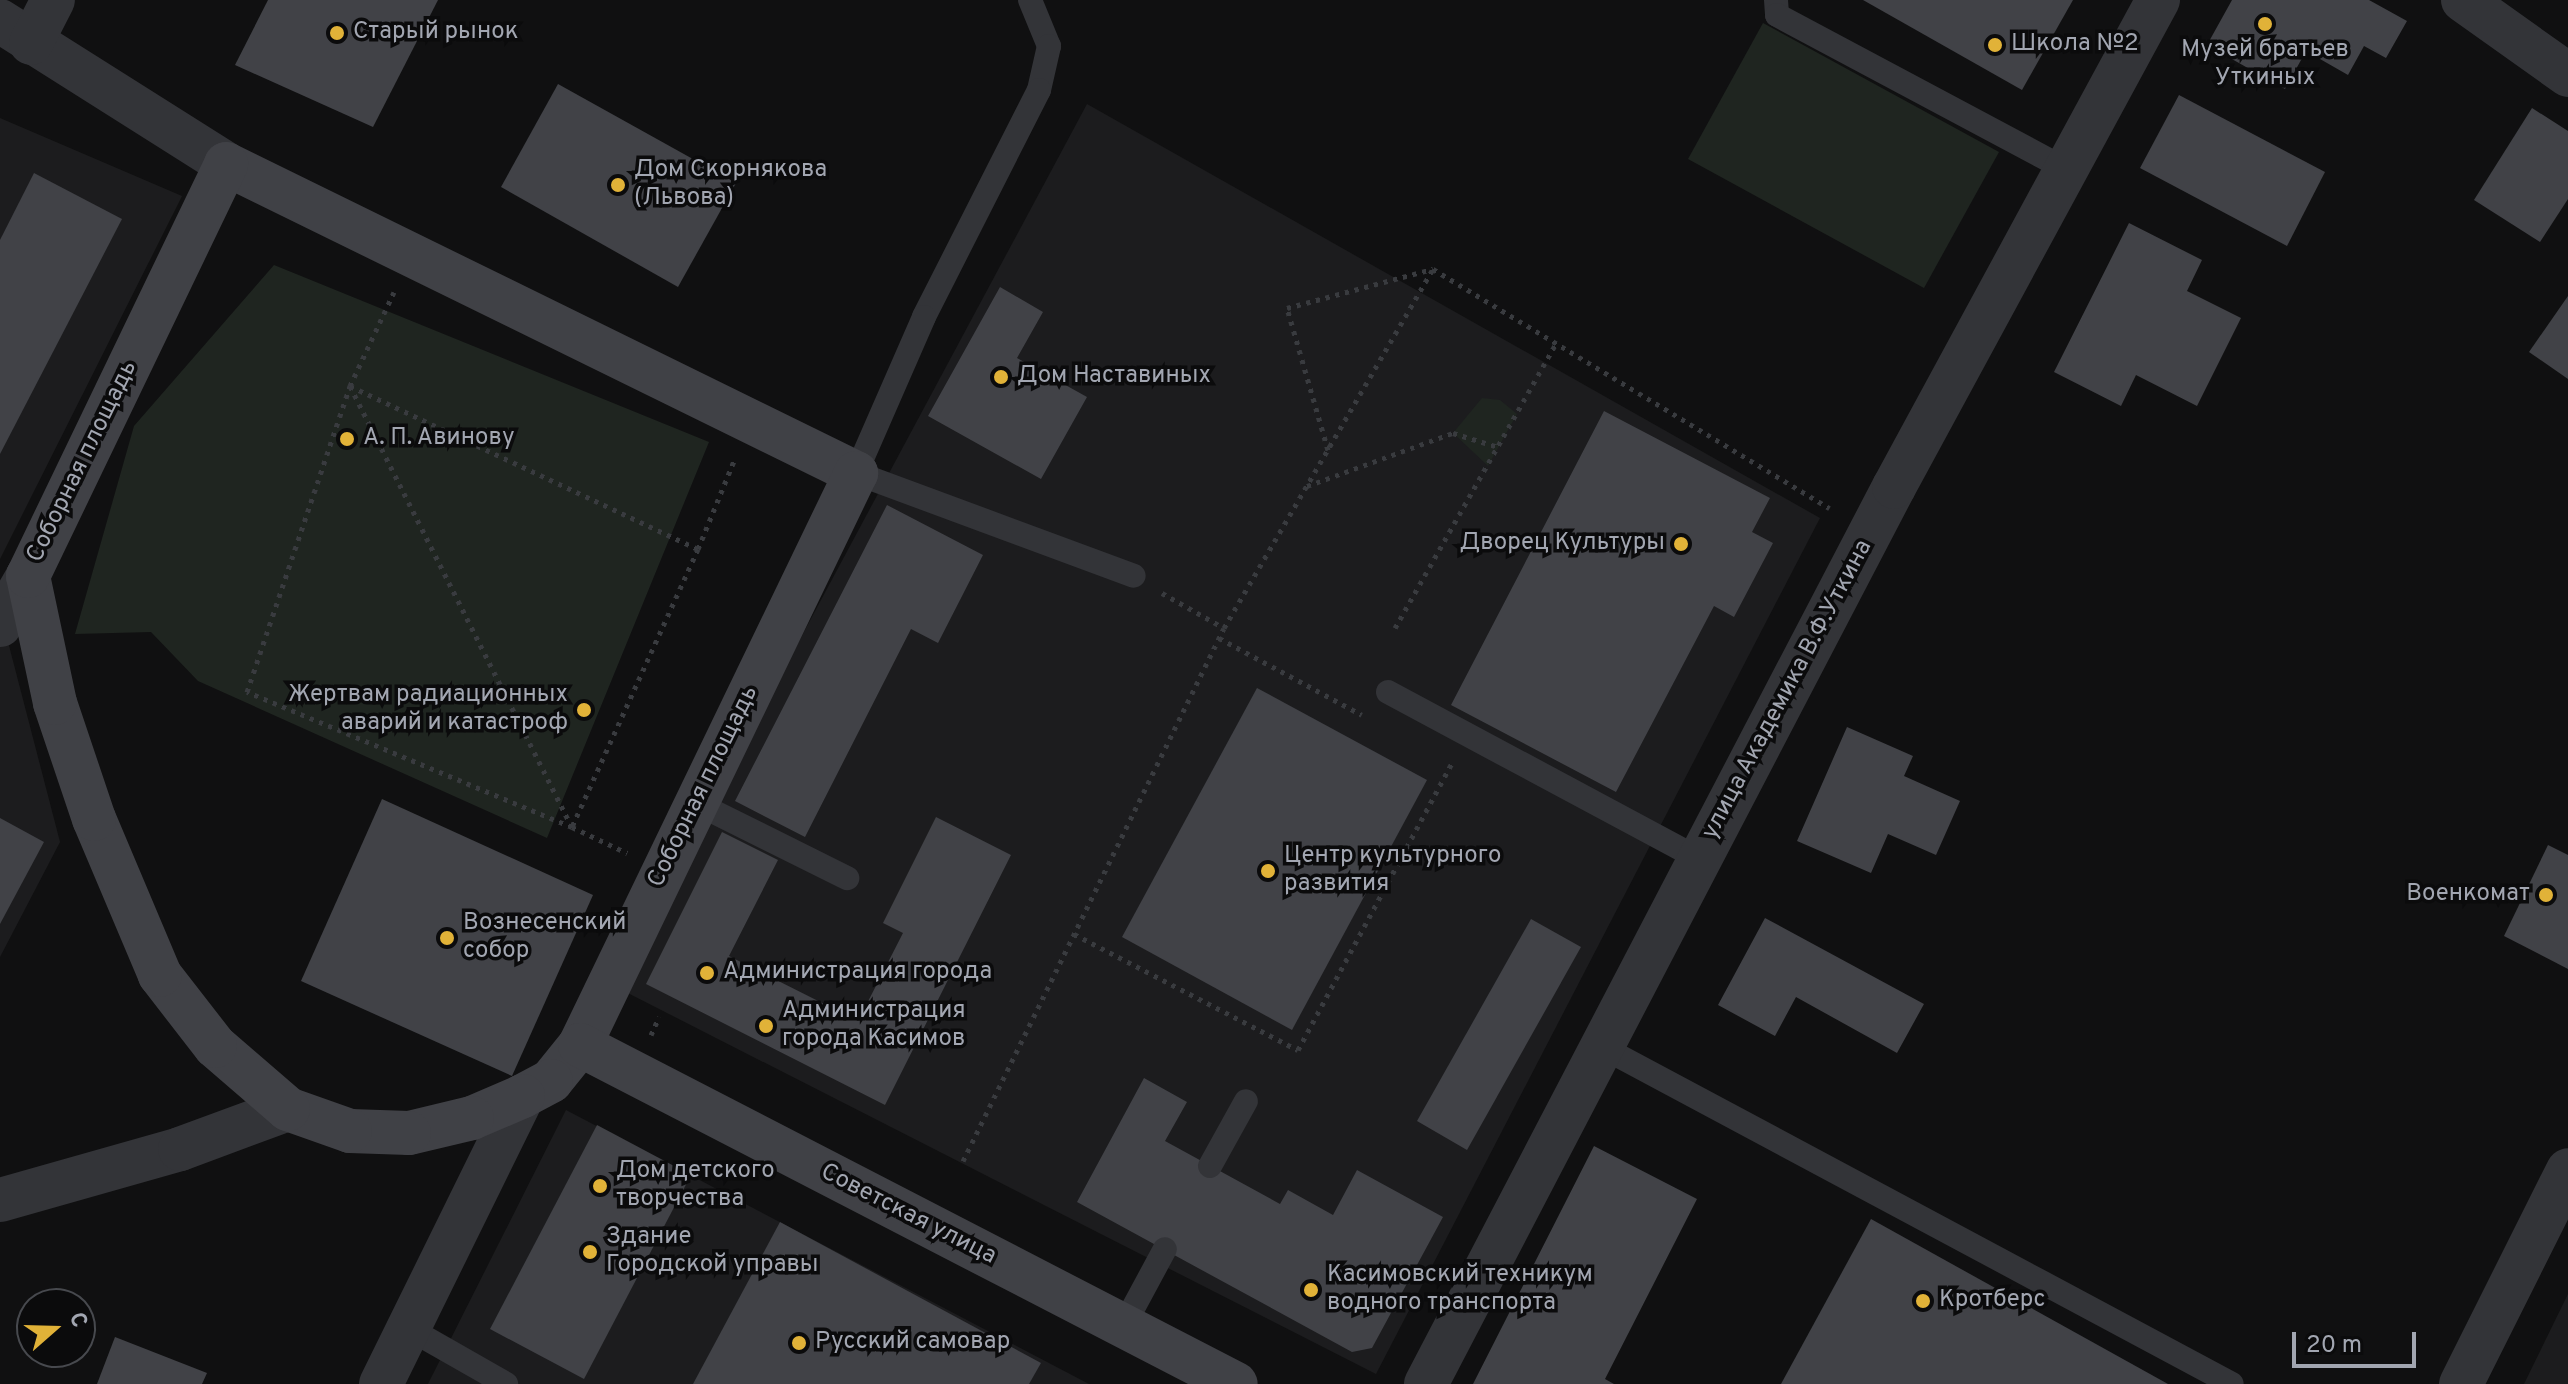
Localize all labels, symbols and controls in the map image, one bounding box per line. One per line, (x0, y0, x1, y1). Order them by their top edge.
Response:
marker: Музей братьев Уткиных (2256, 15, 2274, 33)
place label: Старый рынок (353, 19, 519, 47)
marker: Старый рынок (328, 24, 346, 42)
place label: Школа №2 (2011, 31, 2139, 59)
marker: Школа №2 (1986, 36, 2004, 54)
place label: Музей братьев Уткиных (2181, 37, 2349, 93)
place label: Дом Скорнякова (Львова) (634, 157, 827, 213)
marker: Дом Скорнякова (Львова) (609, 176, 627, 194)
street label: Соборная площадь (22, 357, 144, 567)
place label: Дом Наставиных (1017, 363, 1211, 391)
marker: Дом Наставиных (992, 368, 1010, 386)
place label: А. П. Авинову (363, 425, 516, 453)
marker: А. П. Авинову (338, 430, 356, 448)
place label: Дворец Культуры (1460, 530, 1665, 558)
marker: Дворец Культуры (1672, 535, 1690, 553)
street label: улица Академика В.Ф.Уткина (1696, 535, 1880, 845)
place label: Жертвам радиационных аварий и катастроф (288, 682, 568, 738)
street label: Соборная площадь (643, 682, 765, 892)
marker: Жертвам радиационных аварий и катастроф (575, 701, 593, 719)
place label: Центр культурного развития (1284, 843, 1501, 899)
marker: Центр культурного развития (1259, 862, 1277, 880)
place label: Военкомат (2406, 881, 2530, 909)
marker: Военкомат (2537, 886, 2555, 904)
place label: Вознесенский собор (463, 910, 626, 966)
marker: Вознесенский собор (438, 929, 456, 947)
place label: Администрация города (723, 959, 992, 987)
marker: Администрация города (698, 964, 716, 982)
place label: Администрация города Касимов (782, 998, 966, 1054)
marker: Администрация города Касимов (757, 1017, 775, 1035)
place label: Дом детского творчества (616, 1158, 775, 1214)
street label: Советская улица (815, 1158, 1001, 1272)
marker: Дом детского творчества (591, 1177, 609, 1195)
place label: Здание Городской управы (606, 1224, 818, 1280)
marker: Здание Городской управы (581, 1243, 599, 1261)
place label: Касимовский техникум водного транспорта (1327, 1262, 1593, 1318)
marker: Касимовский техникум водного транспорта (1302, 1281, 1320, 1299)
place label: Кротберс (1939, 1287, 2046, 1315)
north arrow (16, 1288, 96, 1368)
marker: Кротберс (1914, 1292, 1932, 1310)
text: С (62, 1309, 92, 1332)
scale bar (2296, 1316, 2420, 1366)
place label: Русский самовар (815, 1329, 1010, 1357)
text: 20 m (2306, 1331, 2362, 1361)
marker: Русский самовар (790, 1334, 808, 1352)

